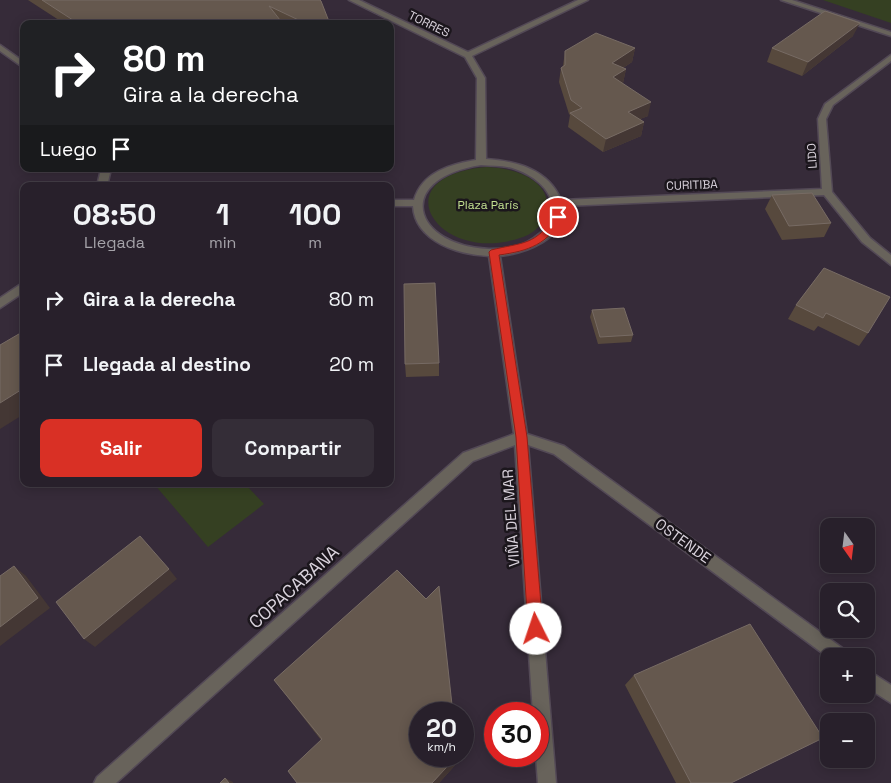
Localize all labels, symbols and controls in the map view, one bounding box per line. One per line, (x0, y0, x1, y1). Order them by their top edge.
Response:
street label: TORRES (406, 7, 452, 41)
text: 80 m (123, 37, 205, 81)
icon: right (40, 40, 105, 105)
text: Gira a la derecha (123, 80, 299, 108)
icon: arrive (107, 135, 135, 163)
text: Luego (40, 137, 97, 162)
street label: LIDO (803, 143, 821, 169)
street label: CURITIBA (666, 176, 719, 194)
text: 08:50 (73, 195, 156, 234)
text: 1 (216, 195, 229, 234)
text: 100 (289, 195, 341, 234)
pin (537, 196, 579, 238)
park label: Plaza París (457, 197, 519, 213)
icon: arrive (544, 203, 572, 231)
text: Llegada (84, 232, 145, 253)
text: min (209, 232, 236, 253)
text: m (308, 232, 322, 253)
icon: right (40, 286, 68, 314)
text: Gira a la derecha (83, 287, 235, 312)
text: 80 m (329, 287, 374, 312)
icon: arrive (40, 351, 68, 379)
text: Llegada al destino (83, 352, 251, 377)
text: 20 m (329, 352, 374, 377)
button: Salir (40, 419, 202, 477)
button: Compartir (212, 419, 374, 477)
street label: VIÑA DEL MAR (498, 469, 523, 568)
street label: OSTENDE (652, 514, 715, 567)
north arrow (820, 518, 875, 572)
map controls (820, 518, 875, 768)
street label: COPACABANA (244, 540, 344, 633)
button: search (820, 583, 875, 638)
position arrow (509, 602, 561, 654)
button: + (820, 648, 875, 703)
speed limit sign: 30 (484, 702, 549, 767)
text: 20 (426, 712, 457, 744)
button: − (820, 713, 875, 768)
text: km/h (427, 739, 456, 755)

